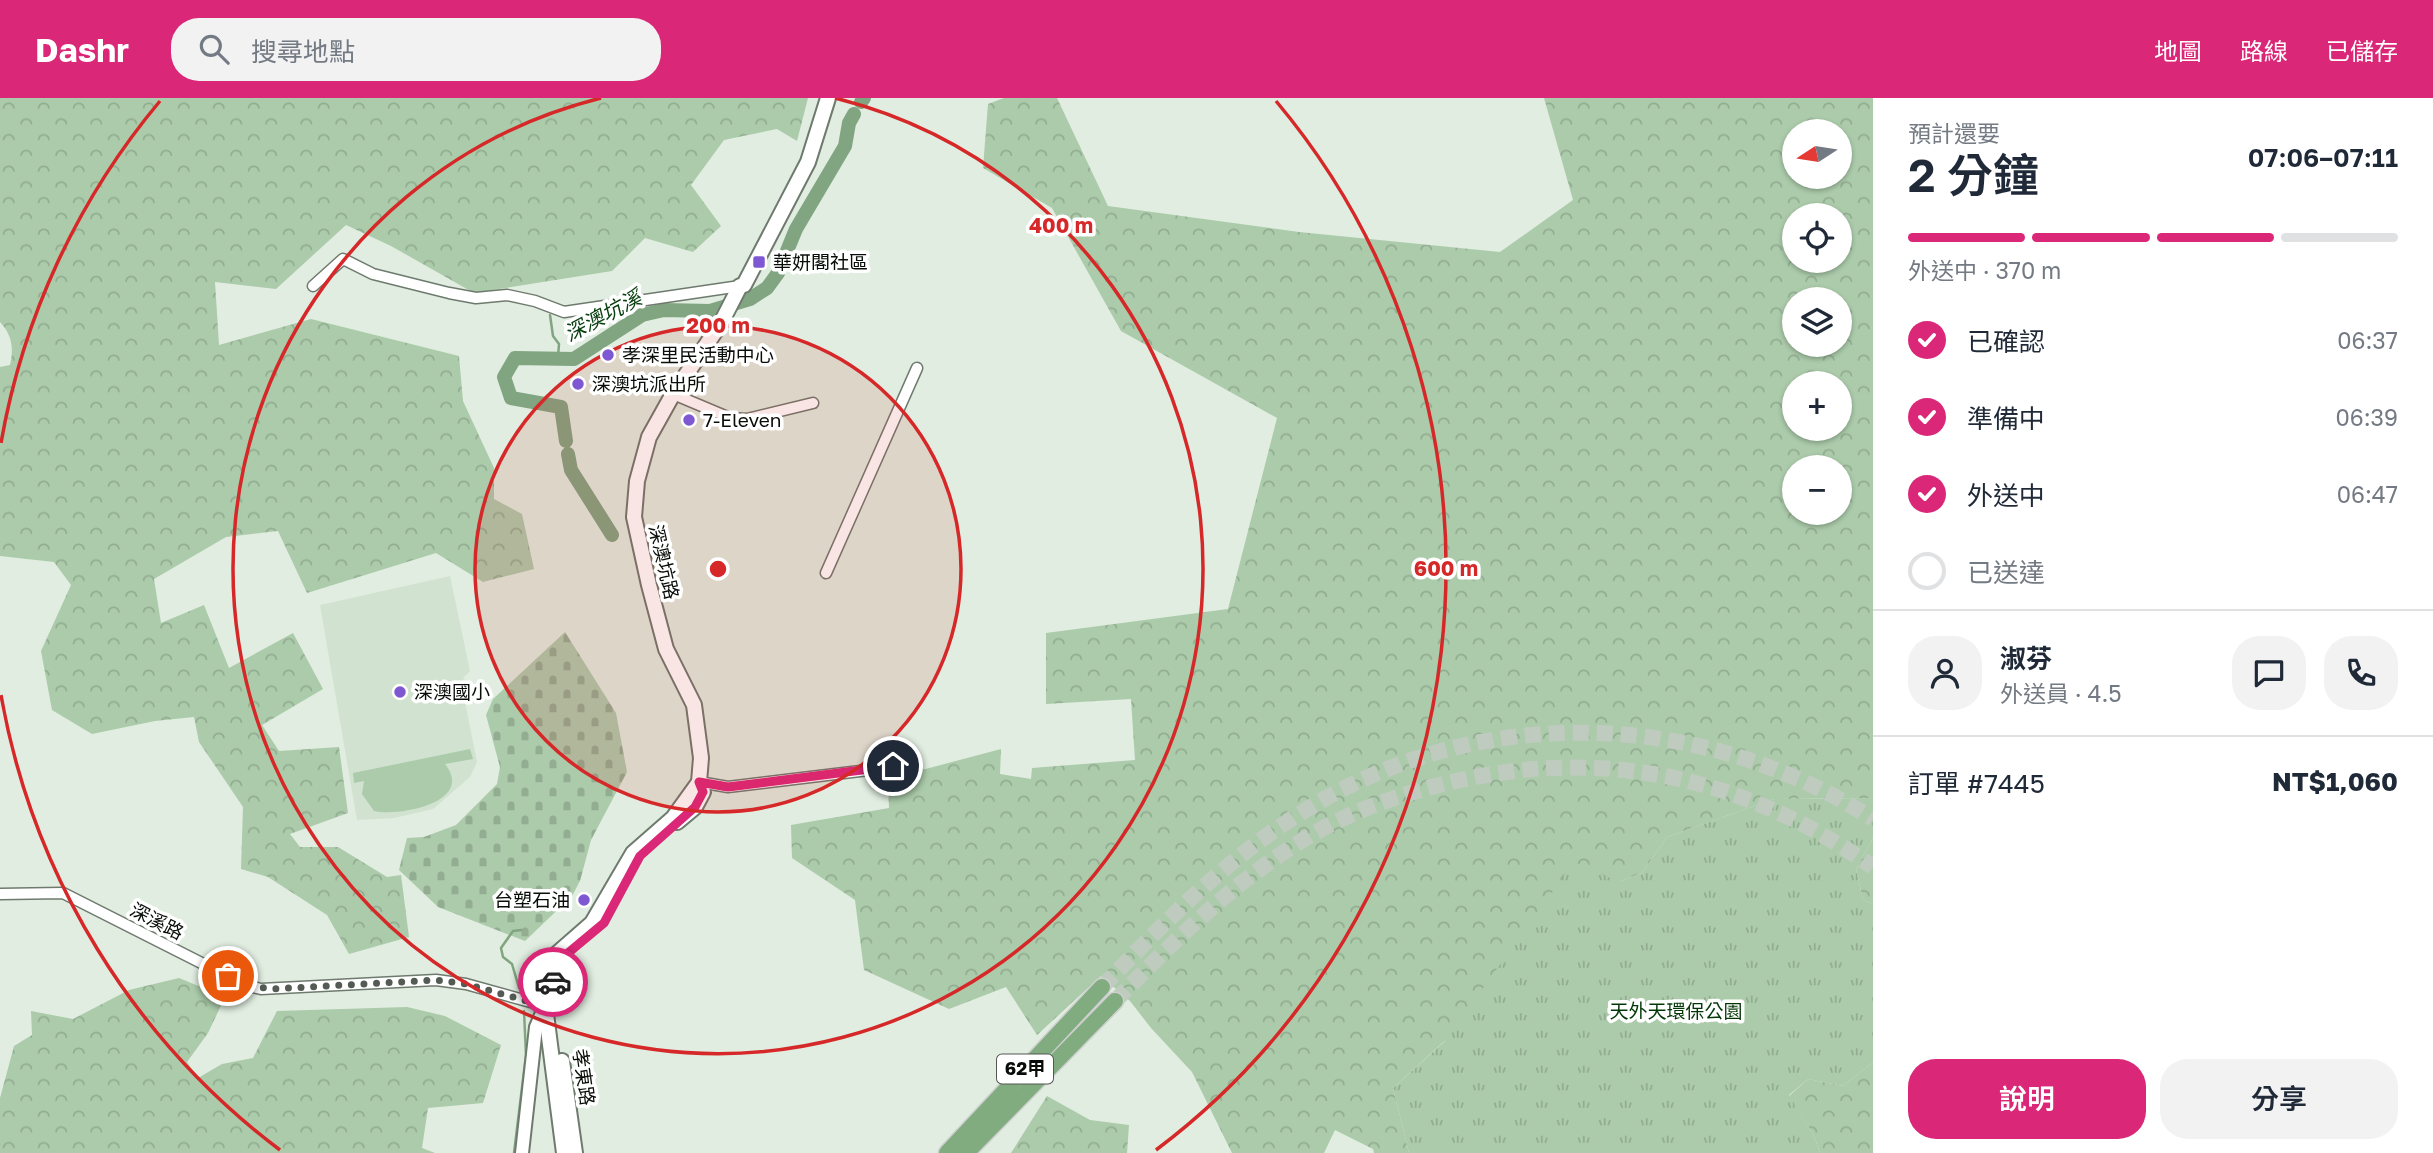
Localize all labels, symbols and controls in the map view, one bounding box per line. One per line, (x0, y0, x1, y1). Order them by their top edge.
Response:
search box (171, 18, 661, 81)
text: Dashr (35, 30, 129, 69)
icon: search (195, 30, 233, 68)
text: 搜尋地點 (251, 36, 355, 67)
text: 地圖 (2154, 36, 2202, 65)
text: 路線 (2240, 36, 2288, 65)
text: 已儲存 (2326, 36, 2398, 65)
north arrow (1782, 119, 1852, 189)
map controls (1782, 119, 1852, 525)
text: 預計還要 (1908, 119, 2000, 147)
text: 07:06–07:11 (2248, 142, 2398, 173)
text: 2 分鐘 (1908, 147, 2039, 202)
button: locate (1782, 203, 1852, 273)
text: 400 m (1029, 212, 1093, 238)
place label: 華妍閣社區 (773, 250, 868, 273)
marker: 華妍閣社區 (751, 254, 767, 270)
text: 外送中 · 370 m (1908, 256, 2061, 284)
water label: 深澳坑溪 (559, 283, 648, 346)
button: layers (1782, 287, 1852, 357)
text: 200 m (686, 312, 750, 338)
icon: check (1908, 321, 1946, 359)
text: 已確認 (1967, 326, 2045, 357)
text: 06:37 (2337, 326, 2398, 354)
place label: 孝深里民活動中心 (622, 343, 774, 366)
marker: 孝深里民活動中心 (600, 347, 616, 363)
button: + (1782, 371, 1852, 441)
place label: 深澳坑派出所 (592, 372, 706, 395)
marker: 深澳坑派出所 (570, 376, 586, 392)
icon: check (1908, 398, 1946, 436)
text: 準備中 (1967, 403, 2045, 434)
text: 06:39 (2336, 403, 2398, 431)
place label: 7-Eleven (703, 408, 781, 431)
marker: 7-Eleven (681, 412, 697, 428)
button: − (1782, 455, 1852, 525)
icon: check (1908, 475, 1946, 513)
text: 外送中 (1967, 480, 2045, 511)
text: 06:47 (2337, 480, 2398, 508)
street label: 深澳坑路 (645, 522, 684, 602)
text: 600 m (1414, 555, 1478, 581)
centre of rings (706, 557, 730, 581)
text: 已送達 (1967, 557, 2045, 588)
button: person (1908, 636, 1982, 710)
button: chat (2232, 636, 2306, 710)
button: phone (2324, 636, 2398, 710)
text: 淑芬 (2000, 643, 2052, 674)
text: 外送員 · 4.5 (2000, 679, 2122, 707)
place label: 深澳國小 (414, 680, 490, 703)
marker: 深澳國小 (392, 684, 408, 700)
pin (863, 736, 923, 796)
icon: home (874, 747, 912, 785)
text: NT$1,060 (2272, 766, 2398, 797)
text: 訂單 #7445 (1908, 768, 2045, 799)
place label: 台塑石油 (494, 888, 570, 911)
marker: 台塑石油 (576, 892, 592, 908)
street label: 深溪路 (127, 897, 188, 944)
pin (198, 946, 258, 1006)
courier (518, 947, 588, 1017)
icon: bag (209, 957, 247, 995)
icon: car (534, 963, 572, 1001)
park label: 天外天環保公園 (1609, 999, 1743, 1022)
street label: 孝東路 (569, 1047, 600, 1107)
road number: 62甲 (997, 1054, 1053, 1084)
button: 說明 (1908, 1059, 2146, 1139)
button: 分享 (2160, 1059, 2398, 1139)

